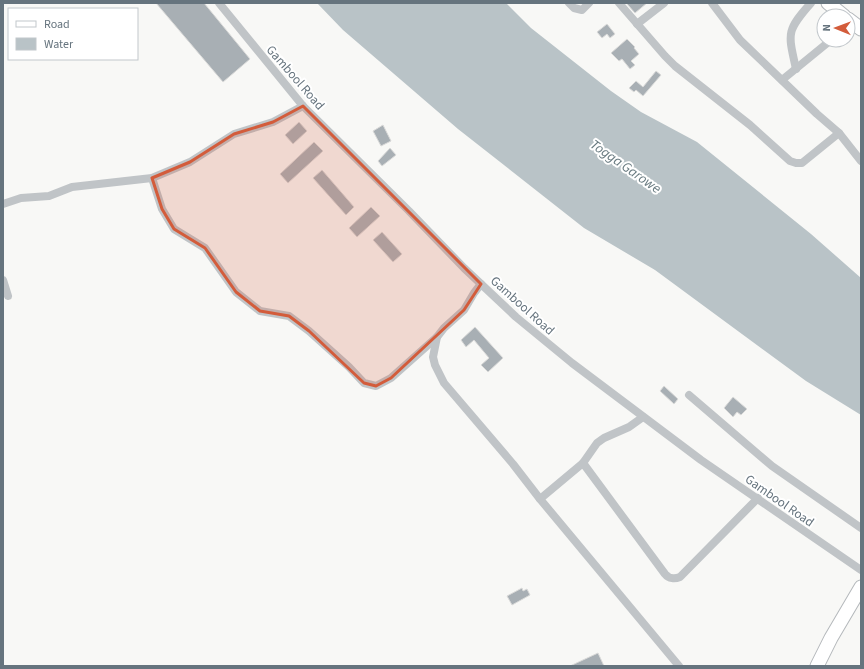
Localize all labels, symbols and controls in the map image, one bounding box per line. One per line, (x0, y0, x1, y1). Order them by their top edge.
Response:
legend (8, 8, 138, 60)
north arrow (816, 8, 856, 48)
text: Road (44, 16, 70, 33)
text: N (819, 24, 834, 32)
text: Water (44, 36, 74, 53)
street label: Gambool Road (262, 41, 328, 114)
water label: Togga Garowe (586, 135, 665, 199)
street label: Gambool Road (486, 272, 558, 339)
street label: Gambool Road (741, 470, 818, 531)

